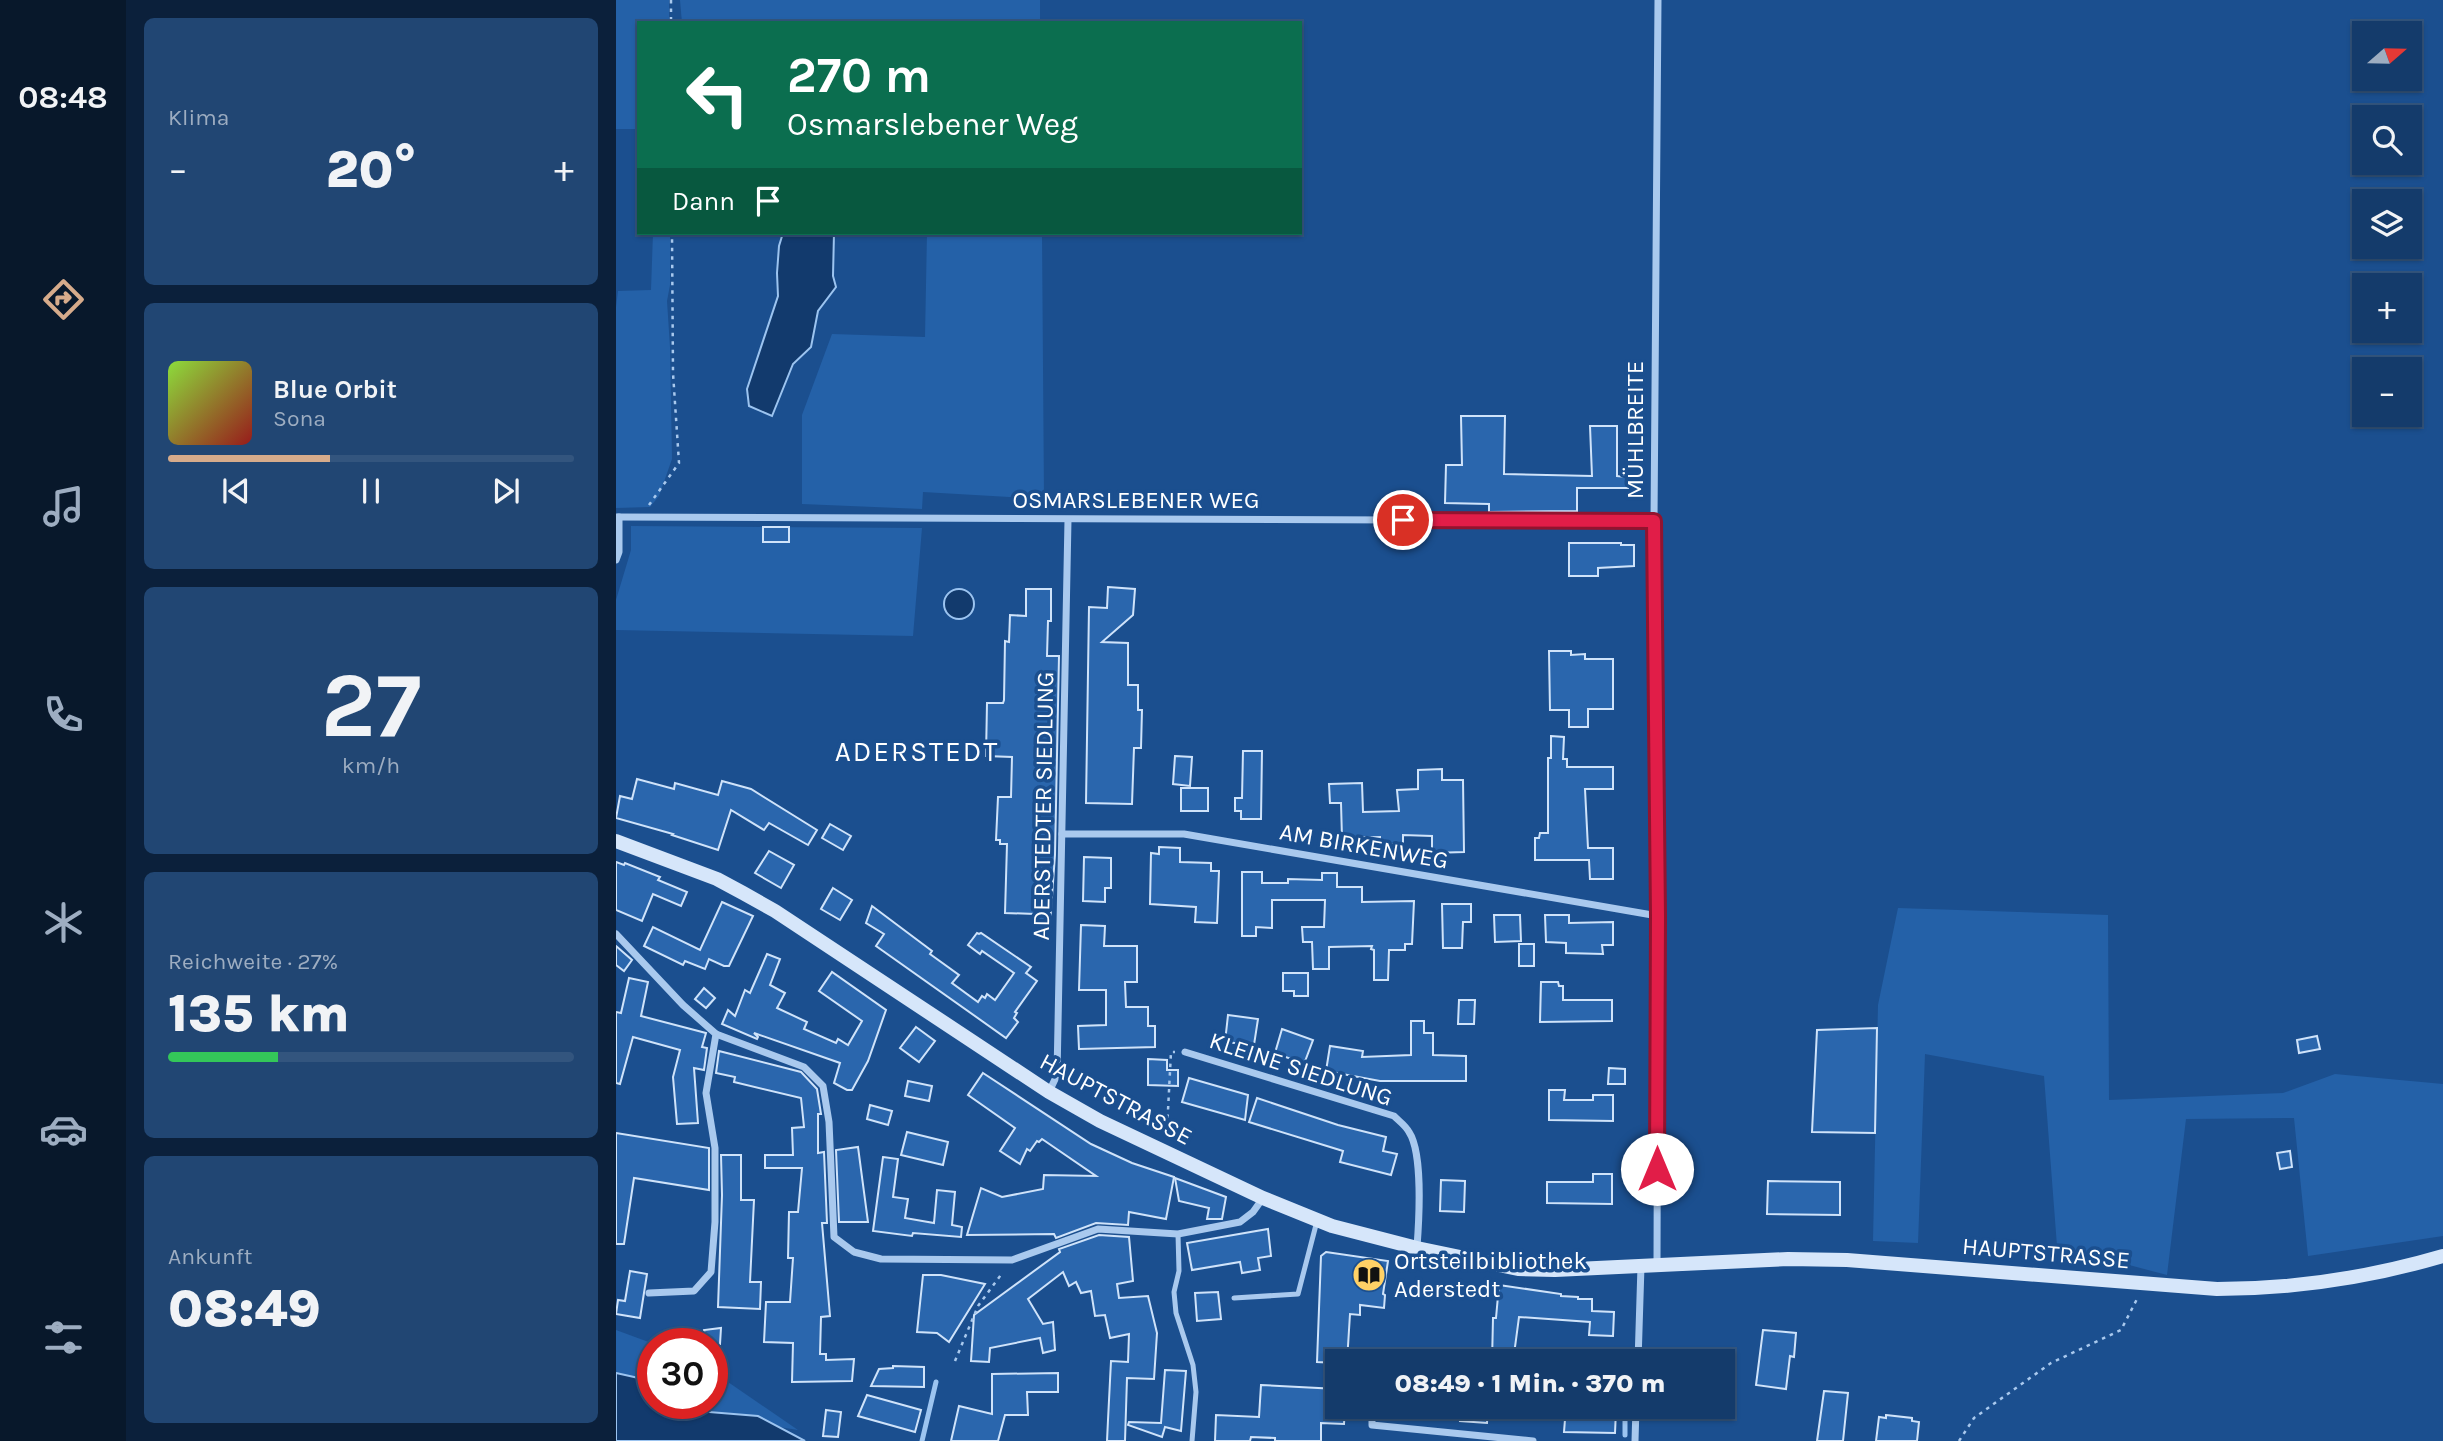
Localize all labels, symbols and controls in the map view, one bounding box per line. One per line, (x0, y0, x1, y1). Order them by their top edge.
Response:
north arrow (2352, 21, 2422, 91)
map controls (2352, 21, 2422, 427)
text: 270 m (787, 47, 931, 104)
icon: left (672, 49, 763, 140)
text: 08:48 (18, 79, 108, 116)
text: Klima (168, 104, 229, 131)
button: search (2352, 105, 2422, 175)
text: Osmarslebener Weg (787, 106, 1078, 143)
text: 20° (326, 139, 416, 200)
text: − (168, 147, 188, 192)
text: + (554, 147, 574, 192)
icon: arrive (749, 182, 787, 220)
text: Dann (672, 186, 735, 217)
button: layers (2352, 189, 2422, 259)
button: + (2352, 273, 2422, 343)
icon: directions (39, 275, 88, 324)
button: − (2352, 357, 2422, 427)
street label: MÜHLBREITE (1621, 361, 1649, 499)
text: Blue Orbit (273, 374, 397, 405)
text: Sona (273, 405, 326, 432)
icon: previous (217, 472, 255, 510)
icon: pause (352, 472, 390, 510)
icon: next (487, 472, 525, 510)
icon: music (39, 482, 88, 531)
street label: OSMARSLEBENER WEG (1012, 486, 1260, 514)
pin (1373, 490, 1433, 550)
icon: arrive (1384, 501, 1422, 539)
text: 27 (321, 653, 421, 759)
street label: ADERSTEDTER SIEDLUNG (1027, 671, 1059, 941)
icon: phone (39, 690, 88, 739)
district label: ADERSTEDT (835, 735, 999, 768)
text: km/h (342, 752, 400, 779)
street label: AM BIRKENWEG (1277, 817, 1451, 875)
icon: climate (39, 898, 88, 947)
text: Reichweite · 27% (168, 948, 338, 975)
text: 135 km (168, 983, 350, 1044)
street label: KLEINE SIEDLUNG (1206, 1026, 1396, 1112)
street label: HAUPTSTRASSE (1035, 1047, 1197, 1151)
icon: car (39, 1105, 88, 1154)
position arrow (1620, 1132, 1694, 1206)
street label: HAUPTSTRASSE (1961, 1232, 2131, 1274)
text: Ankunft (168, 1243, 252, 1270)
place label: Ortsteilbibliothek Aderstedt (1394, 1247, 1587, 1303)
library icon: Ortsteilbibliothek Aderstedt (1350, 1256, 1388, 1294)
text: 08:49 (168, 1278, 321, 1339)
icon: filters (39, 1313, 88, 1362)
speed limit sign: 30 (637, 1328, 728, 1419)
text: 08:49 · 1 Min. · 370 m (1394, 1368, 1666, 1399)

